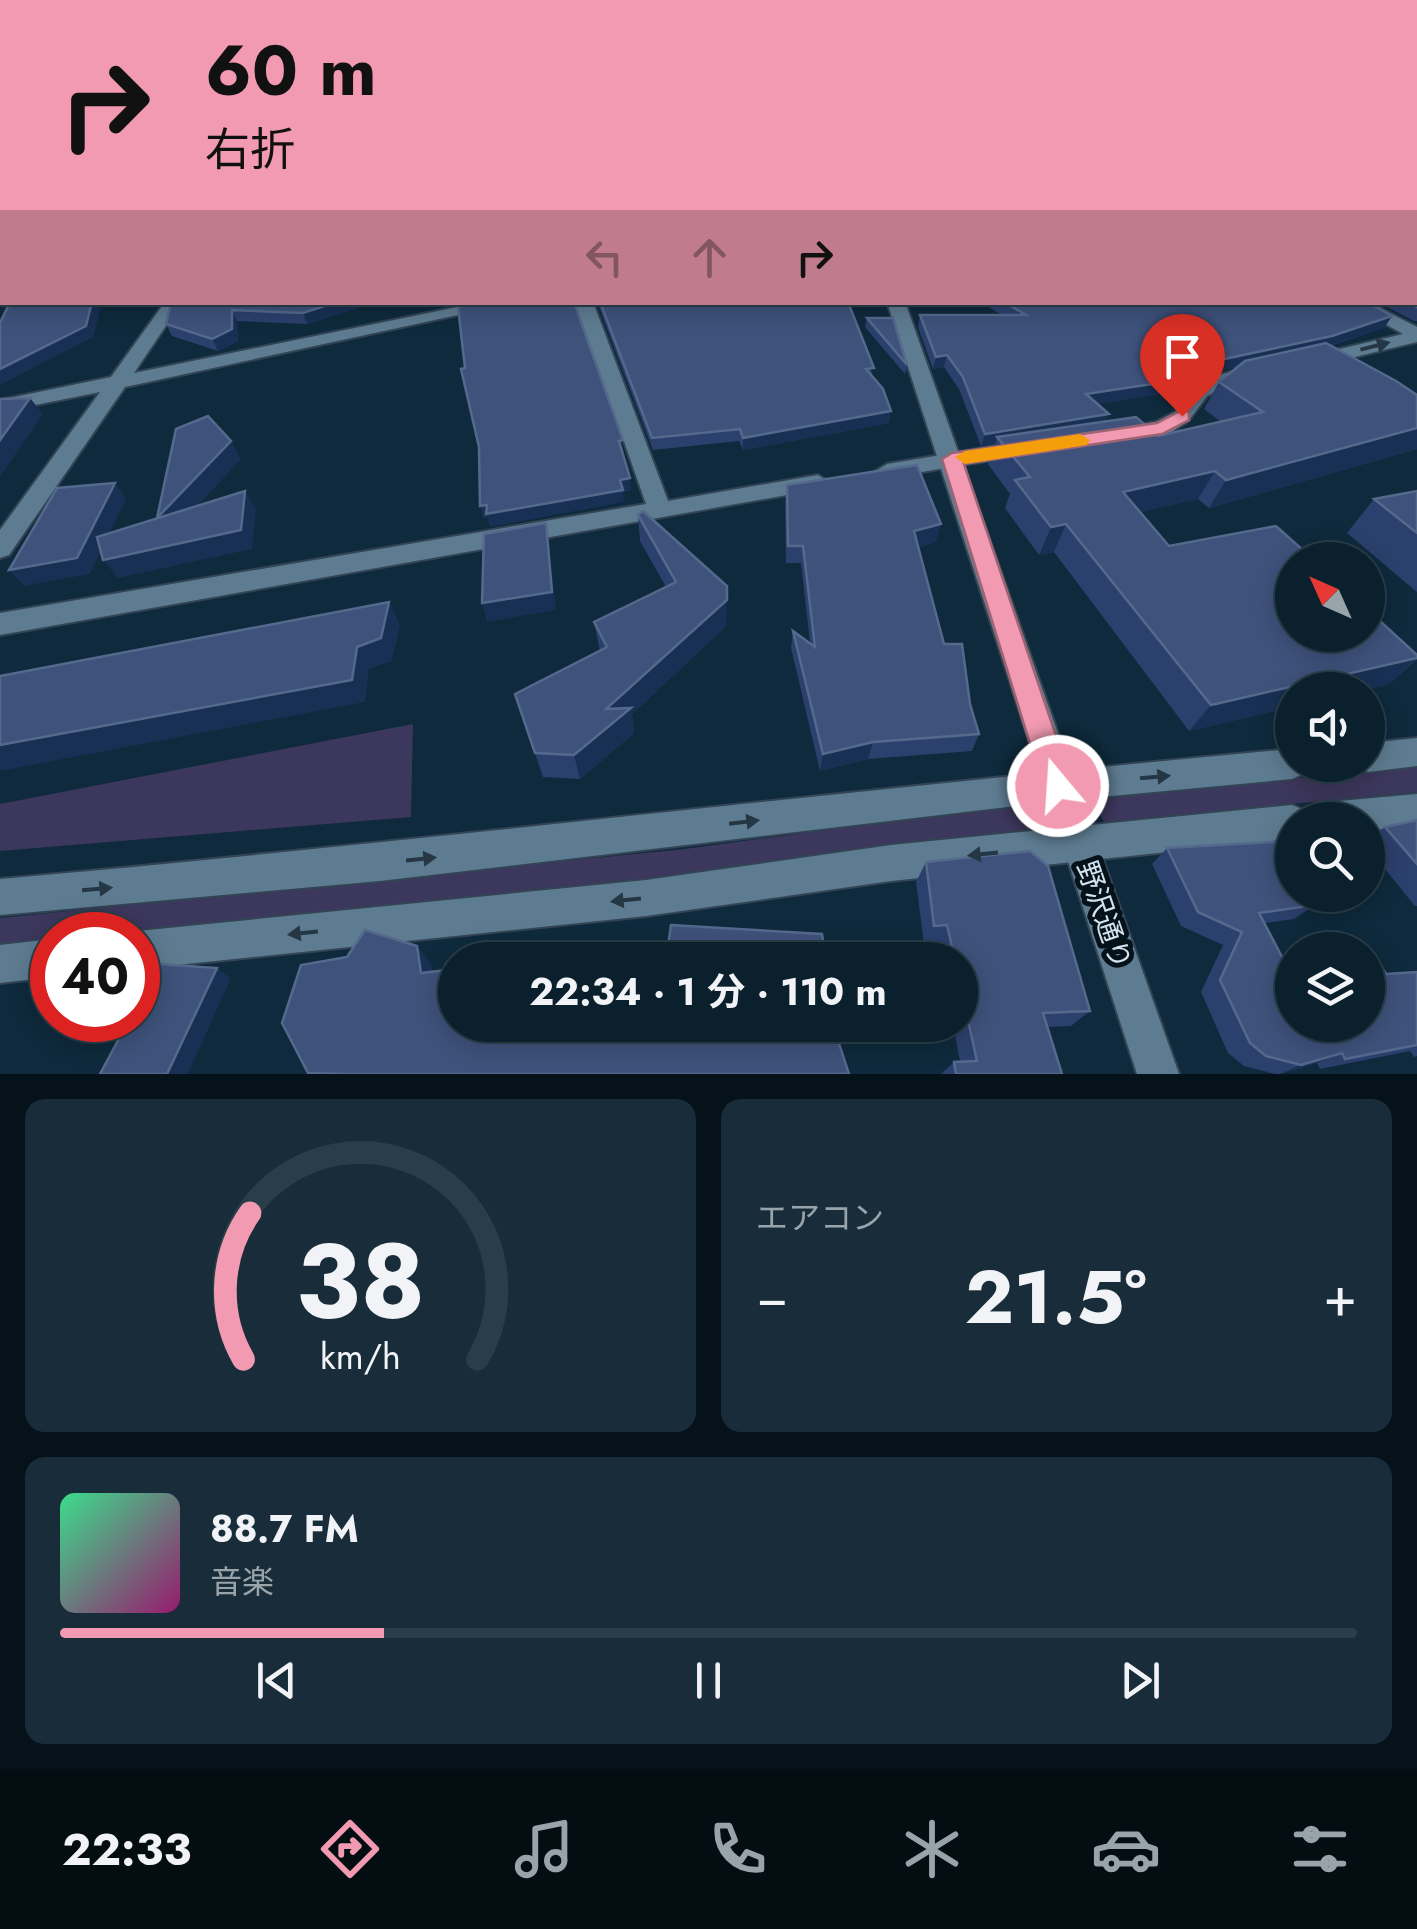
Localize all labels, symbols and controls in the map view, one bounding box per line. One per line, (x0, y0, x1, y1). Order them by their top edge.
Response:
text: 60 m (205, 20, 377, 121)
icon: right (40, 40, 170, 170)
text: 右折 (205, 117, 295, 182)
icon: left (577, 230, 632, 285)
icon: ahead (682, 230, 737, 285)
icon: right (787, 230, 842, 285)
pin (1140, 314, 1225, 417)
icon: arrive (1155, 329, 1210, 384)
one-way arrow (1360, 338, 1391, 353)
north arrow (1275, 542, 1385, 652)
map controls (1275, 542, 1385, 1042)
button: sound (1275, 672, 1385, 782)
position arrow (1006, 734, 1110, 838)
one-way arrow (1140, 768, 1172, 784)
button: search (1275, 802, 1385, 912)
one-way arrow (728, 814, 760, 830)
one-way arrow (967, 846, 998, 862)
one-way arrow (405, 851, 437, 867)
street label: 野沢通り (1066, 855, 1142, 975)
one-way arrow (82, 880, 114, 896)
one-way arrow (610, 892, 641, 908)
speed limit sign: 40 (30, 912, 160, 1042)
one-way arrow (286, 925, 318, 941)
button: layers (1275, 932, 1385, 1042)
text: 22:34 · 1 分 · 110 m (529, 964, 887, 1019)
text: エアコン (756, 1195, 884, 1241)
text: 38 (296, 1206, 425, 1356)
text: 21.5° (965, 1243, 1147, 1351)
text: − (756, 1257, 788, 1337)
text: + (1323, 1257, 1357, 1337)
text: km/h (320, 1331, 401, 1382)
text: 88.7 FM (210, 1501, 359, 1556)
text: 音楽 (210, 1559, 274, 1605)
icon: previous (249, 1653, 304, 1708)
icon: pause (681, 1653, 736, 1708)
icon: next (1113, 1653, 1168, 1708)
icon: directions (315, 1814, 385, 1884)
icon: music (509, 1814, 579, 1884)
icon: phone (703, 1814, 773, 1884)
icon: climate (897, 1814, 967, 1884)
icon: car (1091, 1814, 1161, 1884)
icon: filters (1285, 1814, 1355, 1884)
text: 22:33 (62, 1817, 191, 1882)

